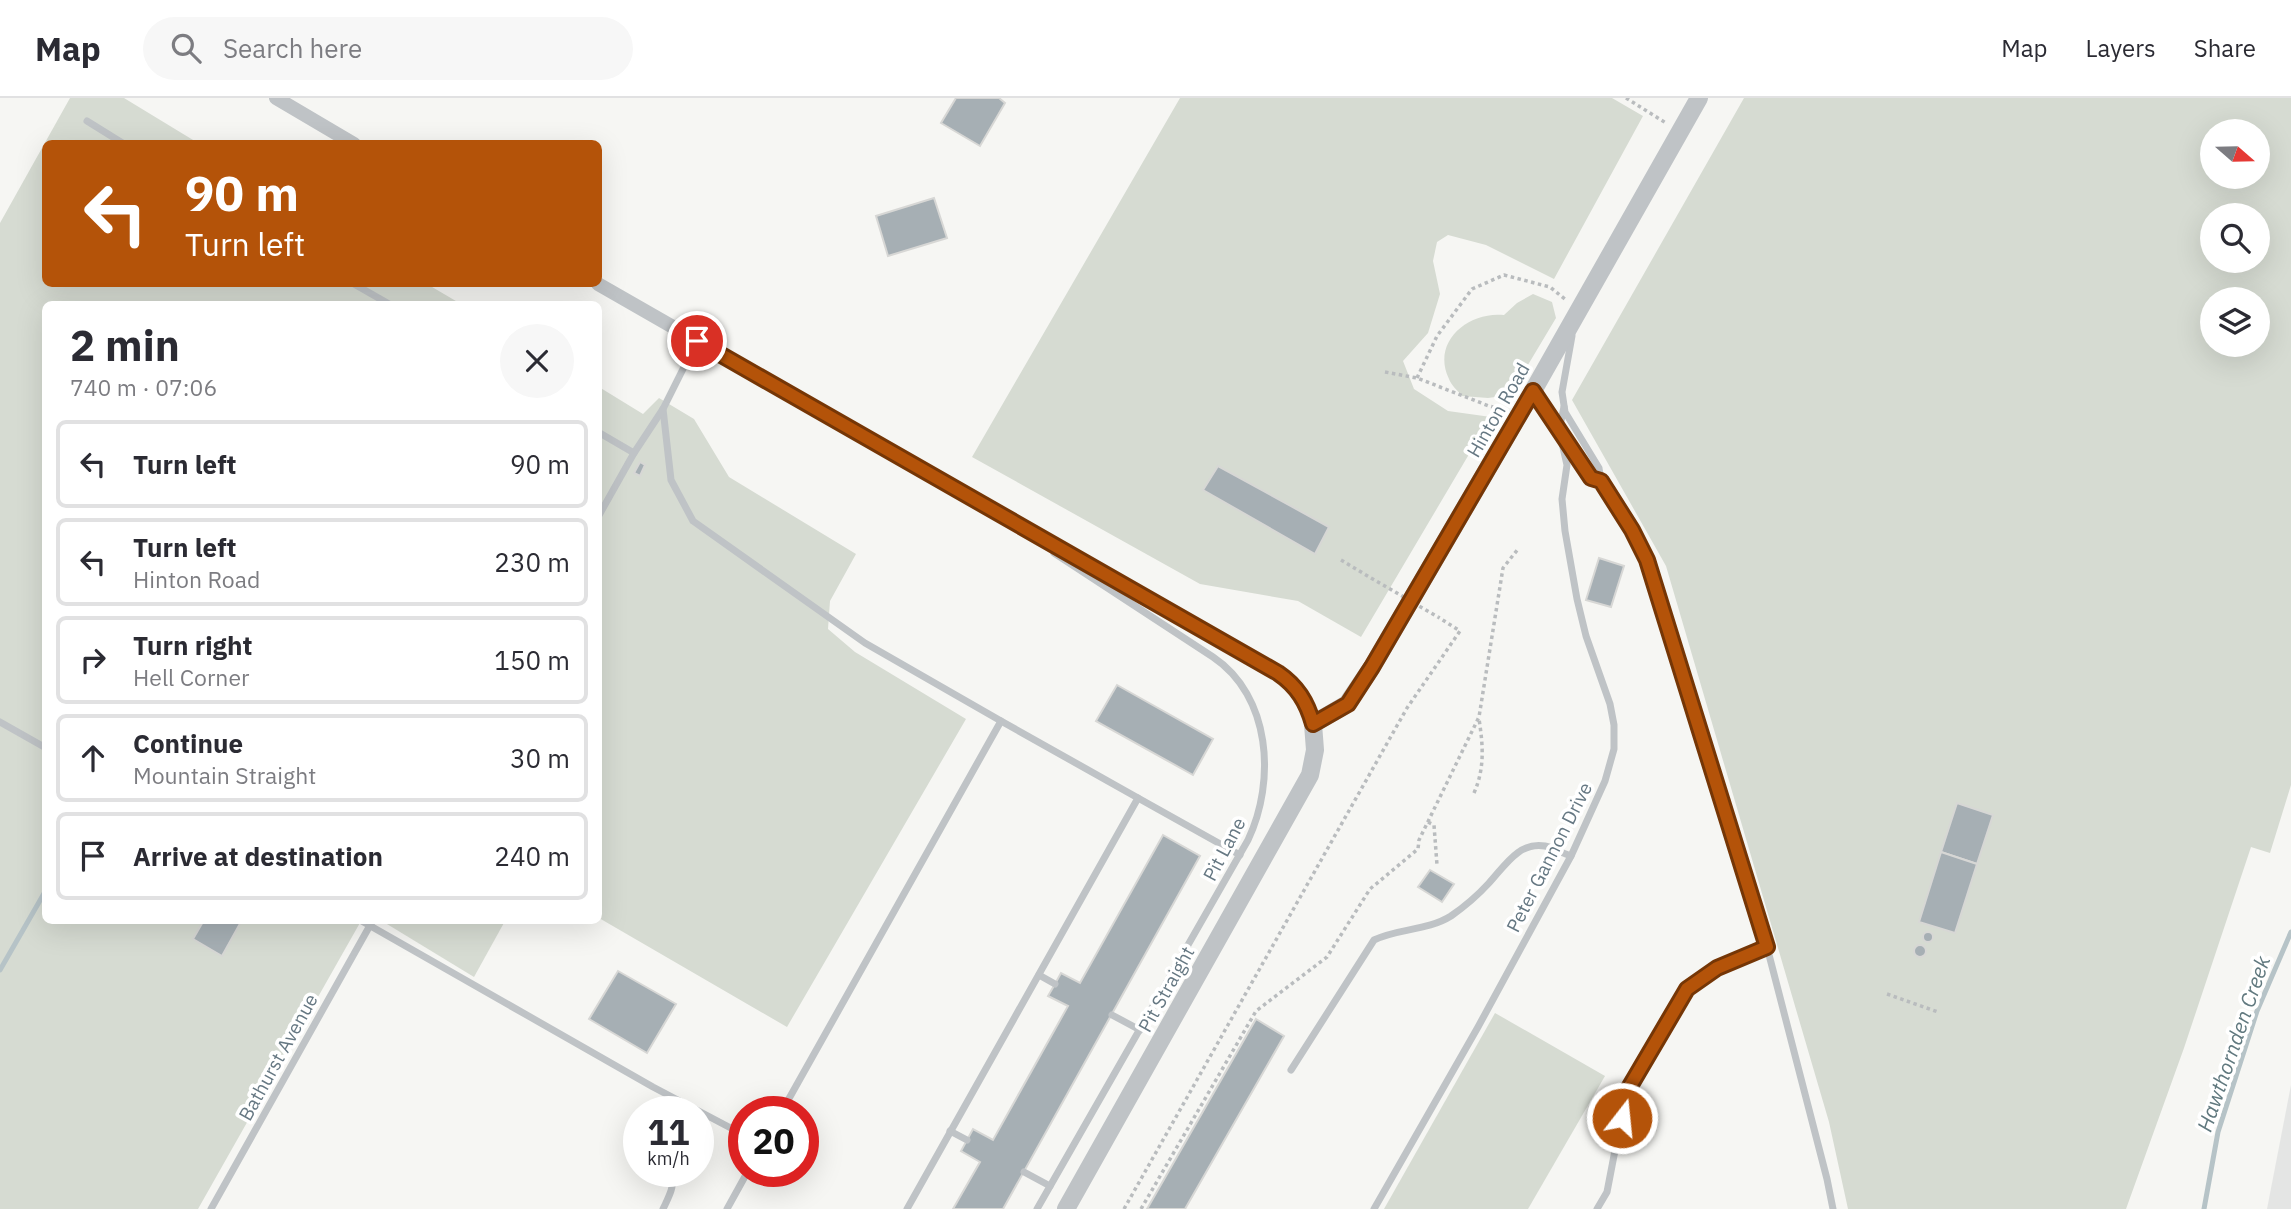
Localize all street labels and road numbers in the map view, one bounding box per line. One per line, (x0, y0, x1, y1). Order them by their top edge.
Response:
street label: Hinton Road (1461, 358, 1535, 462)
street label: Peter Gannon Drive (1501, 778, 1597, 936)
street label: Pit Lane (1197, 813, 1251, 885)
street label: Pit Straight (1133, 942, 1199, 1036)
street label: Bathurst Avenue (233, 989, 323, 1125)

